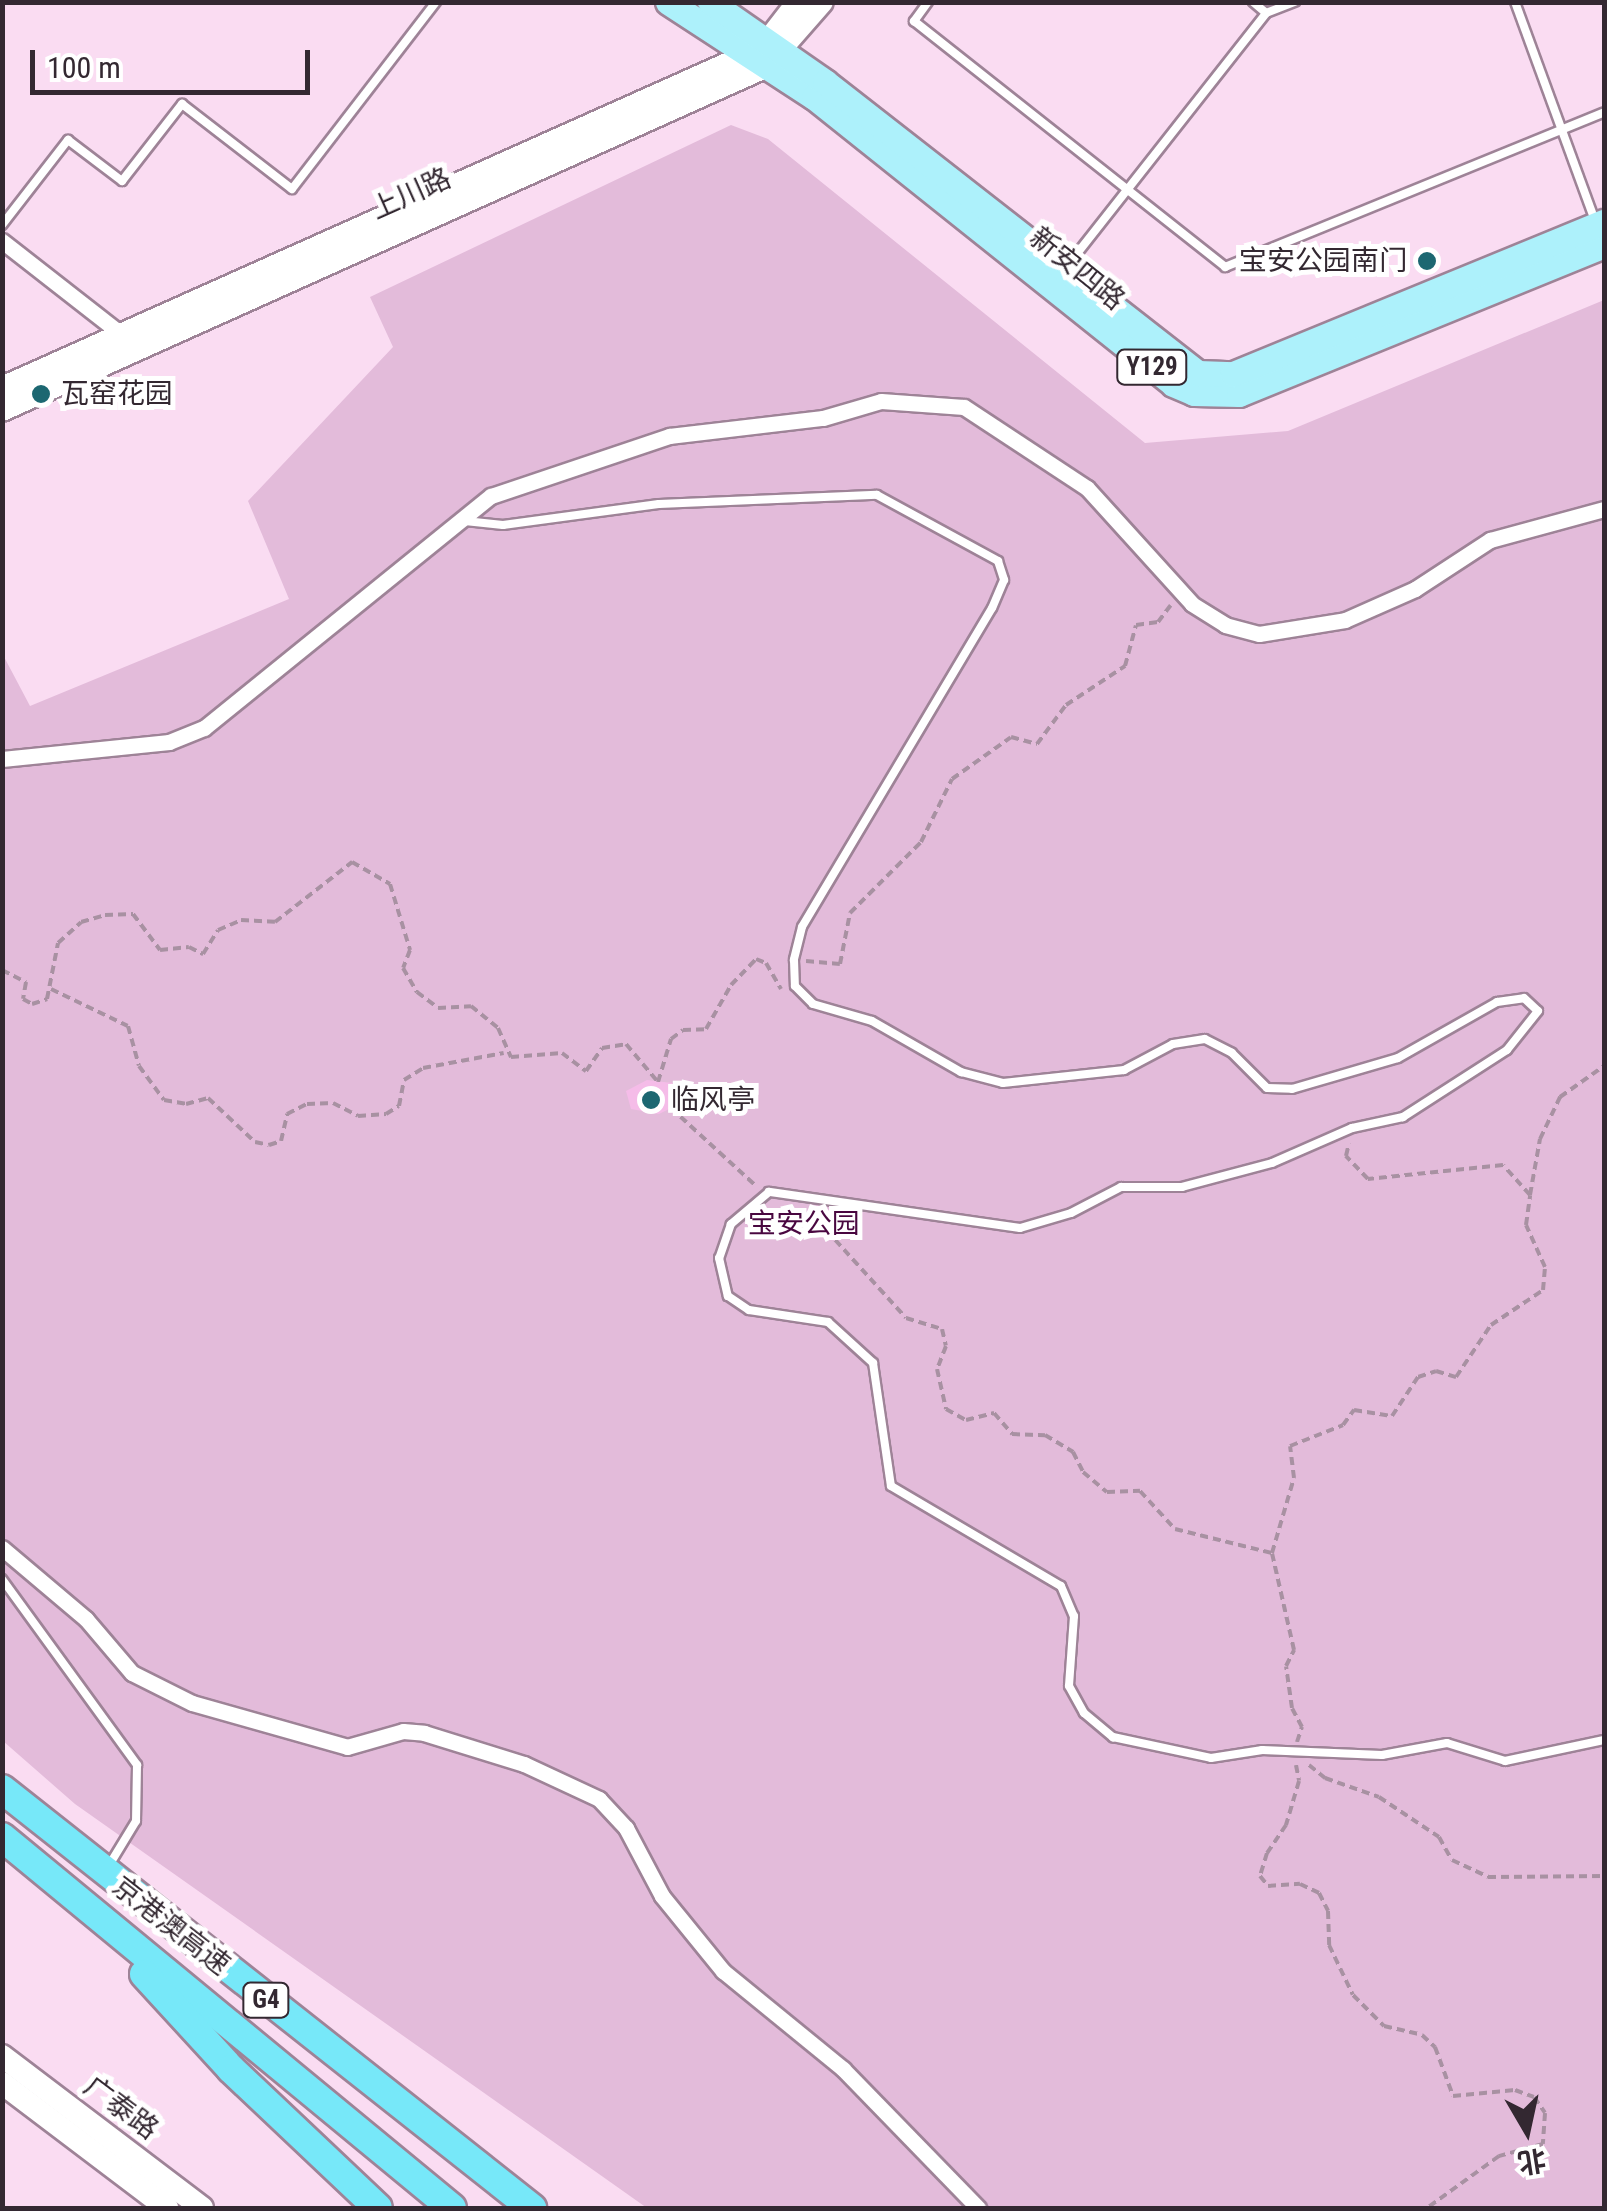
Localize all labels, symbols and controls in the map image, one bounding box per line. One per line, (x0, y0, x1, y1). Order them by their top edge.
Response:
scale bar (35, 30, 315, 92)
text: 100 m (47, 50, 121, 85)
street label: 上川路 (366, 162, 456, 226)
street label: 新安四路 (1023, 221, 1131, 317)
place label: 宝安公园南门 (1239, 244, 1407, 278)
marker: 宝安公园南门 (1416, 250, 1438, 272)
road number: Y129 (1114, 347, 1190, 387)
place label: 瓦窑花园 (61, 377, 173, 411)
marker: 瓦窑花园 (30, 383, 52, 405)
place label: 临风亭 (671, 1083, 755, 1117)
marker: 临风亭 (640, 1089, 662, 1111)
park label: 宝安公园 (748, 1207, 860, 1241)
street label: 京港澳高速 (105, 1870, 237, 1982)
road number: G4 (241, 1980, 291, 2020)
street label: 广泰路 (77, 2069, 165, 2147)
north arrow (1477, 2081, 1577, 2181)
text: 北 (1515, 2143, 1548, 2180)

